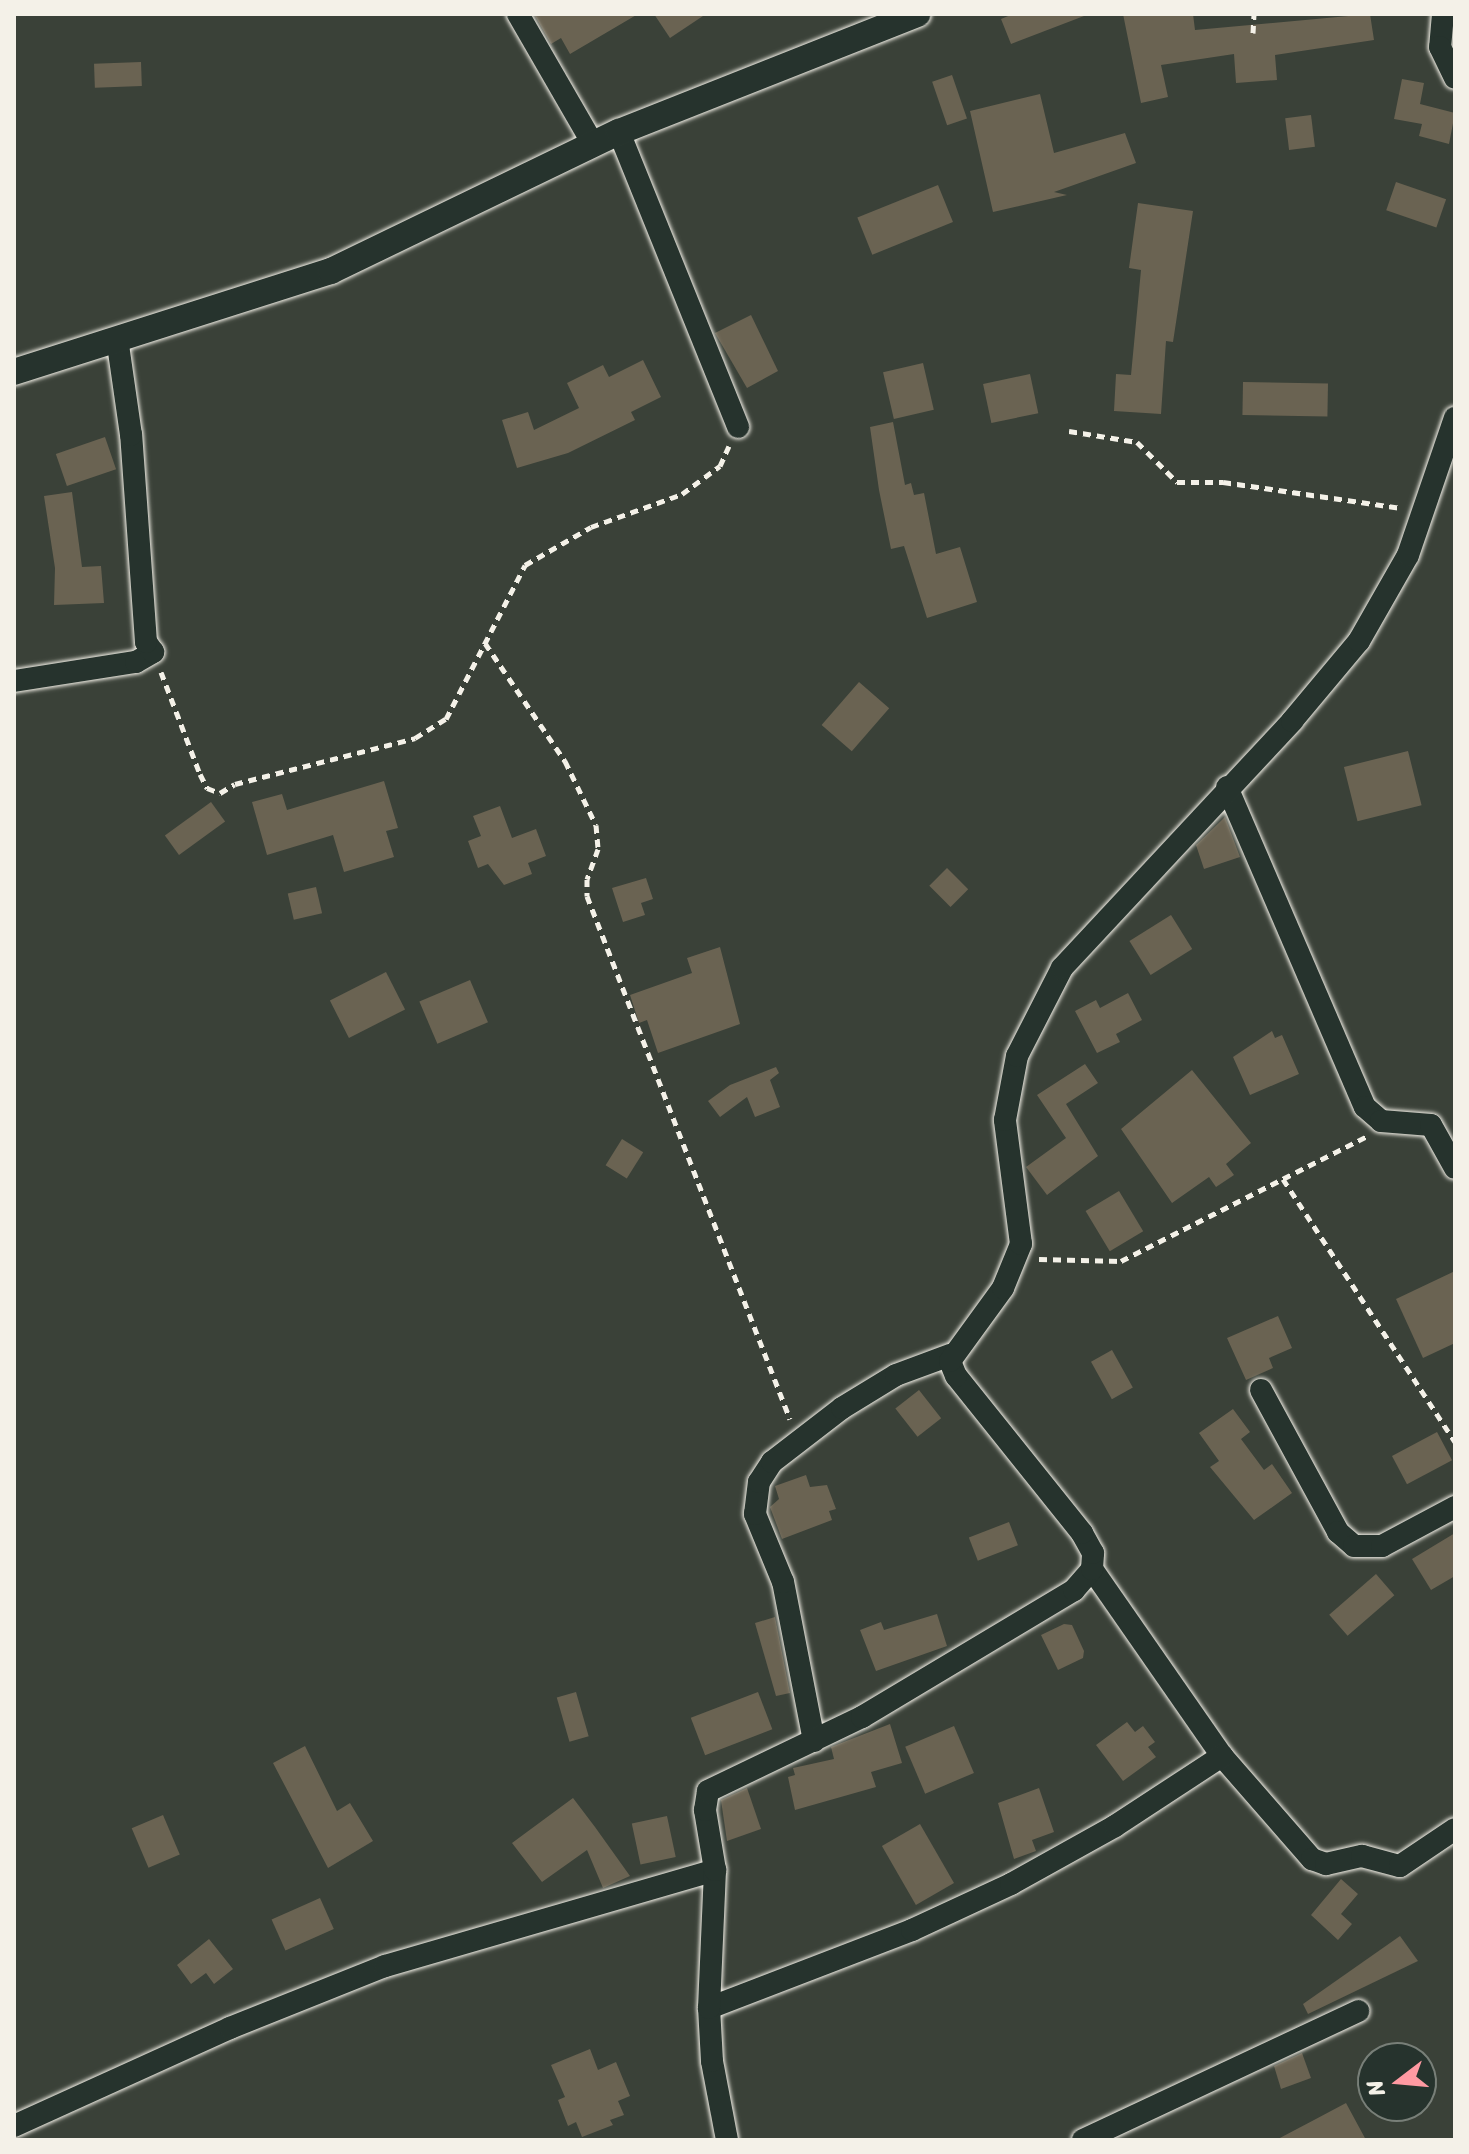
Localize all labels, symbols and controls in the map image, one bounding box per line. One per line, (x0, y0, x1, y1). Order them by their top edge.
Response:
north arrow (1357, 2042, 1437, 2122)
text: N (1355, 2075, 1396, 2101)

